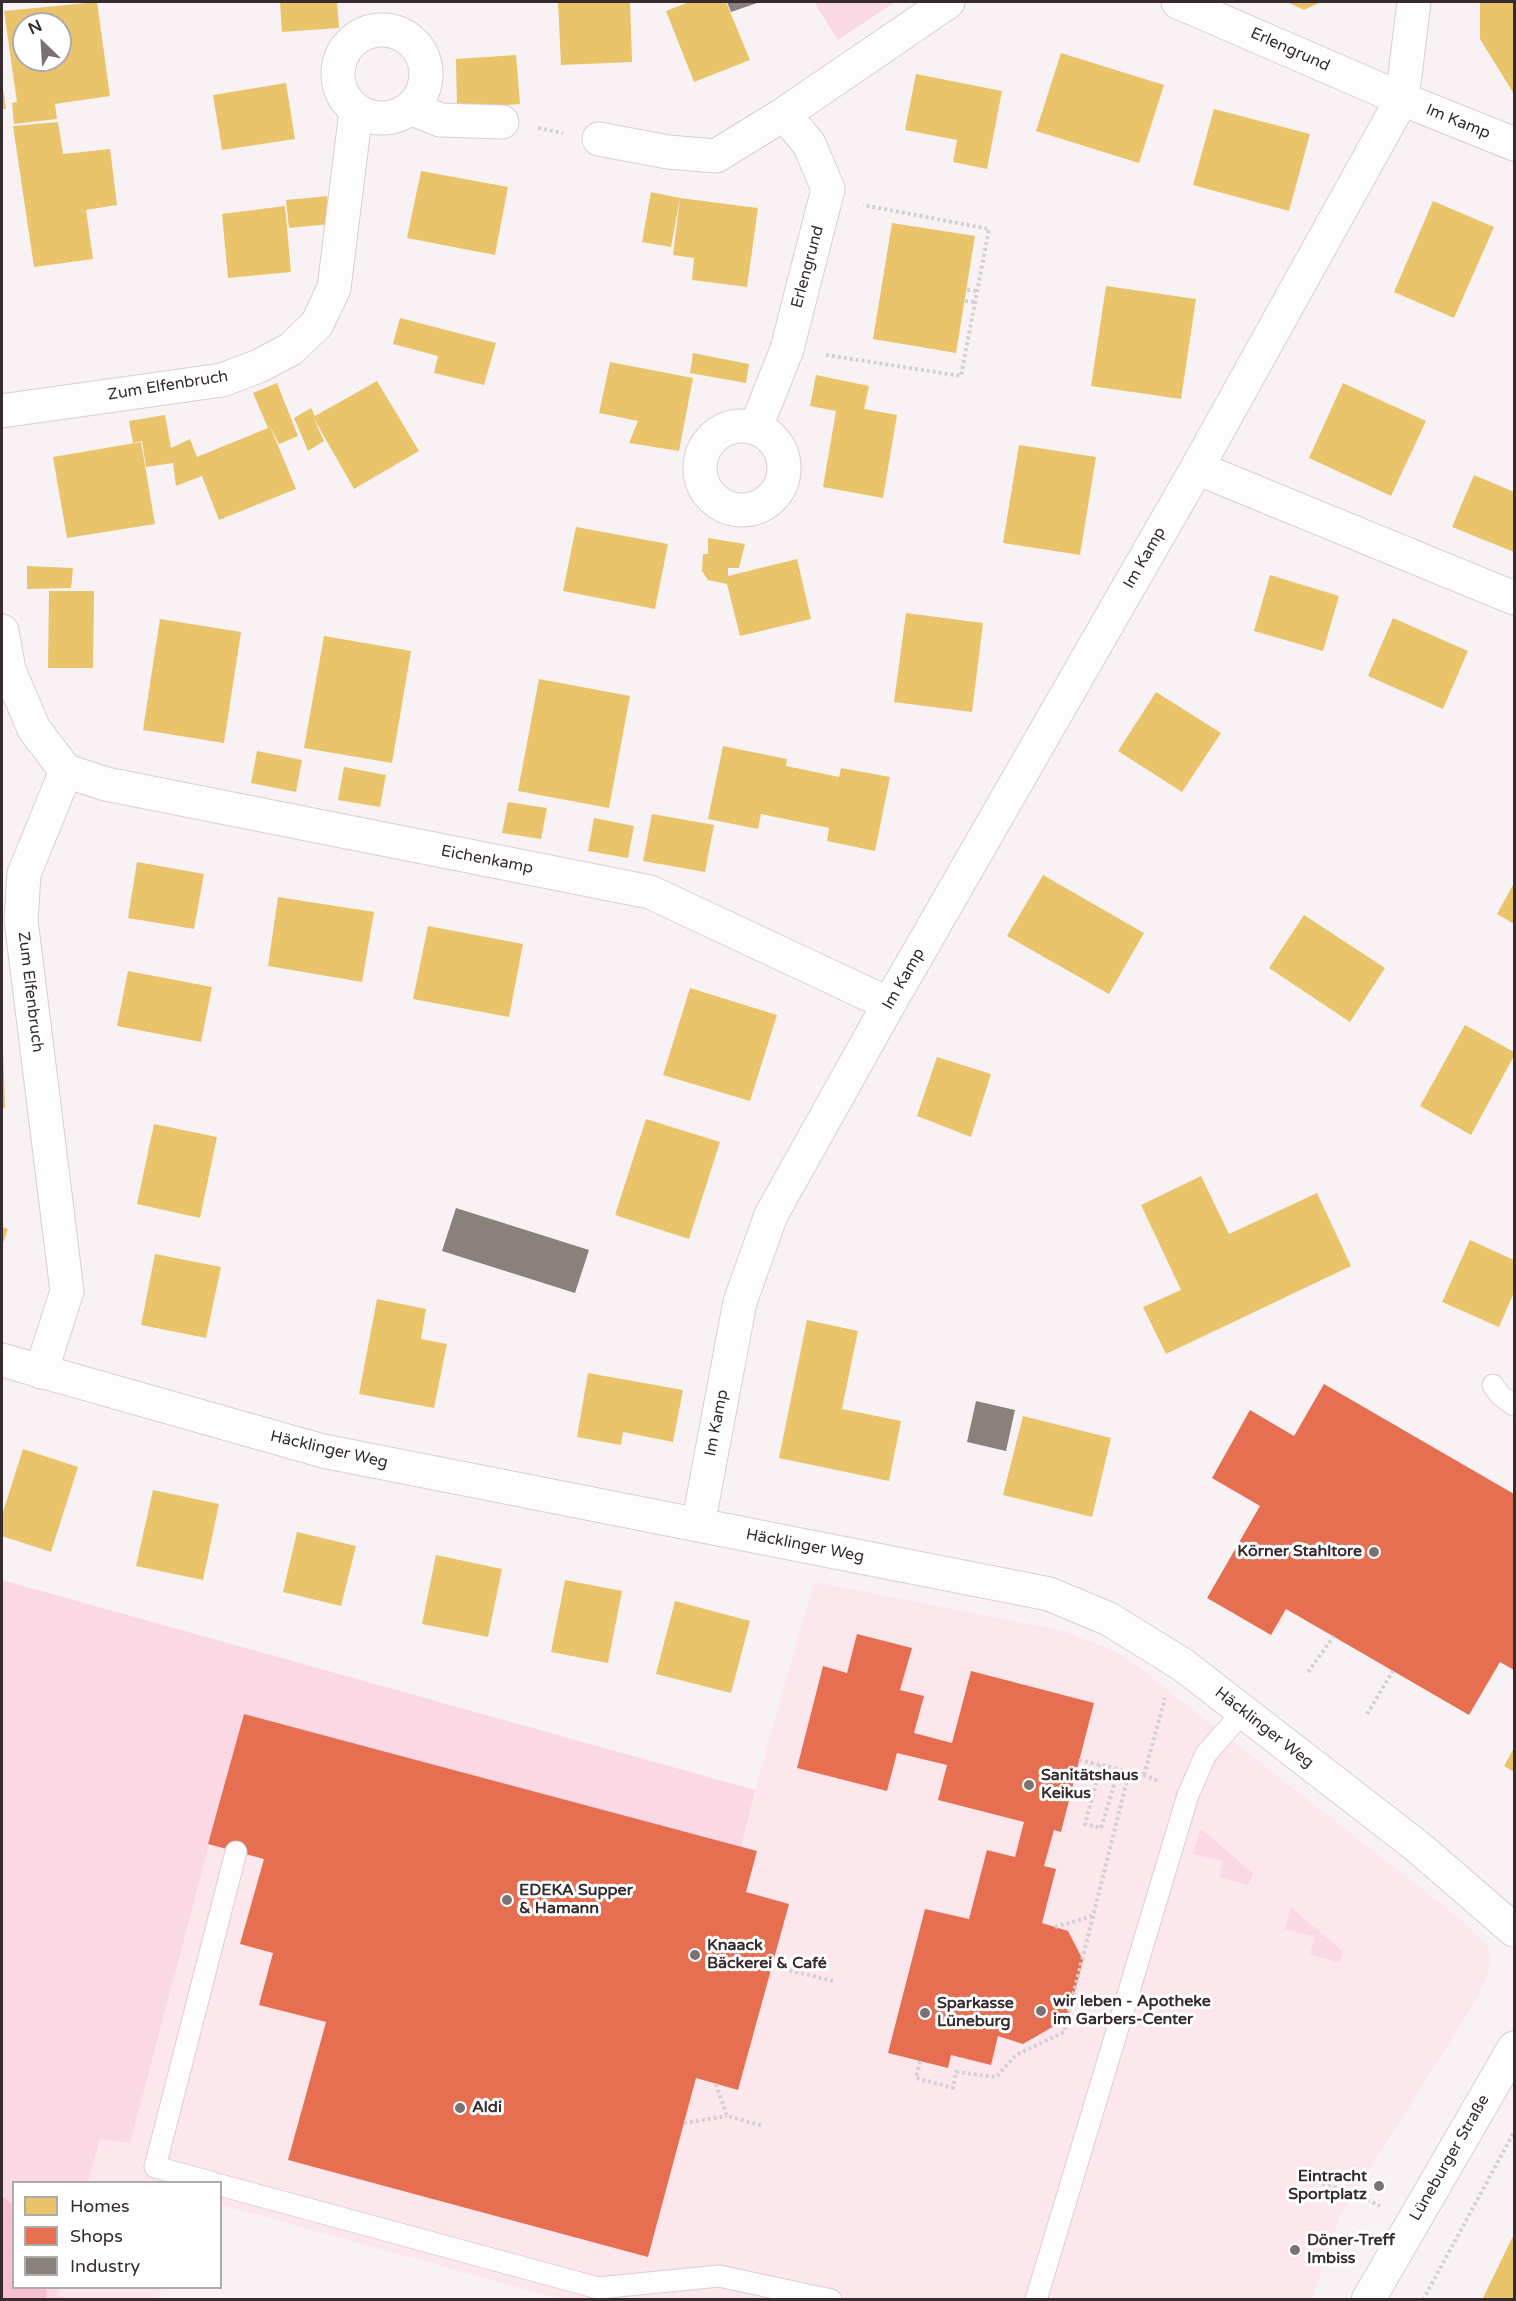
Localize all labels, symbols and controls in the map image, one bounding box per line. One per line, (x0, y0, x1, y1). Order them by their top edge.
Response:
north arrow (12, 12, 72, 72)
text: N (25, 16, 45, 39)
street label: Erlengrund (1247, 24, 1333, 76)
street label: Im Kamp (1423, 100, 1493, 144)
street label: Erlengrund (788, 224, 828, 310)
street label: Zum Elfenbruch (106, 367, 230, 405)
street label: Im Kamp (1120, 524, 1170, 592)
street label: Eichenkamp (439, 842, 535, 878)
street label: Zum Elfenbruch (13, 930, 47, 1054)
street label: Im Kamp (879, 945, 929, 1013)
street label: Im Kamp (701, 1388, 733, 1458)
street label: Häcklinger Weg (268, 1427, 390, 1473)
street label: Häcklinger Weg (744, 1525, 866, 1567)
place label: Körner Stahltore (1237, 1542, 1362, 1562)
marker: Körner Stahltore (1367, 1545, 1381, 1559)
street label: Häcklinger Weg (1211, 1683, 1317, 1773)
place label: Sanitätshaus Keikus (1041, 1766, 1138, 1804)
marker: Sanitätshaus Keikus (1022, 1778, 1036, 1792)
place label: EDEKA Supper & Hamann (519, 1881, 633, 1919)
marker: EDEKA Supper & Hamann (500, 1893, 514, 1907)
place label: Knaack Bäckerei & Café (707, 1936, 827, 1974)
marker: Knaack Bäckerei & Café (688, 1948, 702, 1962)
place label: wir leben - Apotheke im Garbers-Center (1053, 1992, 1211, 2030)
place label: Sparkasse Lüneburg (937, 1994, 1014, 2032)
marker: wir leben - Apotheke im Garbers-Center (1034, 2004, 1048, 2018)
marker: Sparkasse Lüneburg (918, 2006, 932, 2020)
street label: Lüneburger Straße (1406, 2092, 1494, 2224)
place label: Aldi (472, 2098, 502, 2118)
marker: Aldi (453, 2101, 467, 2115)
place label: Eintracht Sportplatz (1288, 2167, 1367, 2205)
marker: Eintracht Sportplatz (1372, 2179, 1386, 2193)
legend (12, 2181, 222, 2289)
text: Homes (70, 2195, 130, 2217)
text: Shops (70, 2225, 123, 2247)
place label: Döner-Treff Imbiss (1307, 2231, 1395, 2269)
marker: Döner-Treff Imbiss (1288, 2243, 1302, 2257)
text: Industry (70, 2255, 140, 2277)

